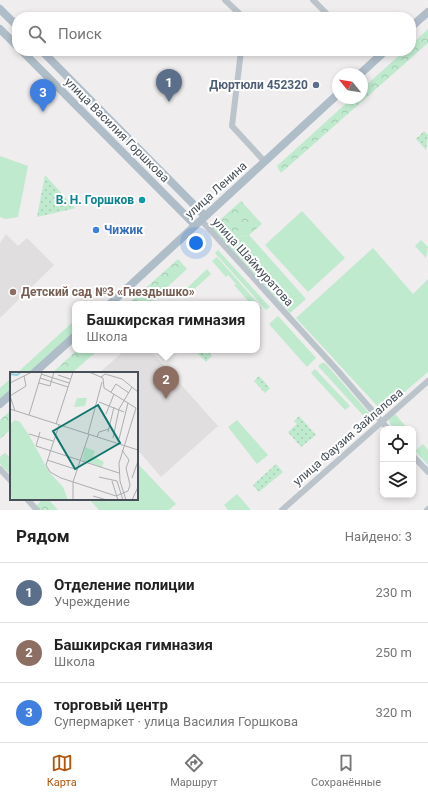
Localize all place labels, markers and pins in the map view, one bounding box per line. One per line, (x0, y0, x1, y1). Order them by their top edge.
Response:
pin: 1 (156, 69, 182, 102)
place label: Дюртюли 452320 (209, 78, 308, 92)
pin: 3 (30, 79, 56, 112)
marker: Дюртюли 452320 (311, 80, 321, 90)
place label: В. Н. Горшков (56, 193, 134, 207)
marker: В. Н. Горшков (137, 195, 147, 205)
place label: Чижик (104, 223, 143, 237)
marker: Чижик (91, 225, 101, 235)
place label: Детский сад №3 «Гнездышко» (21, 285, 195, 299)
marker: Детский сад №3 «Гнездышко» (8, 287, 18, 297)
pin: 2 (153, 366, 179, 399)

